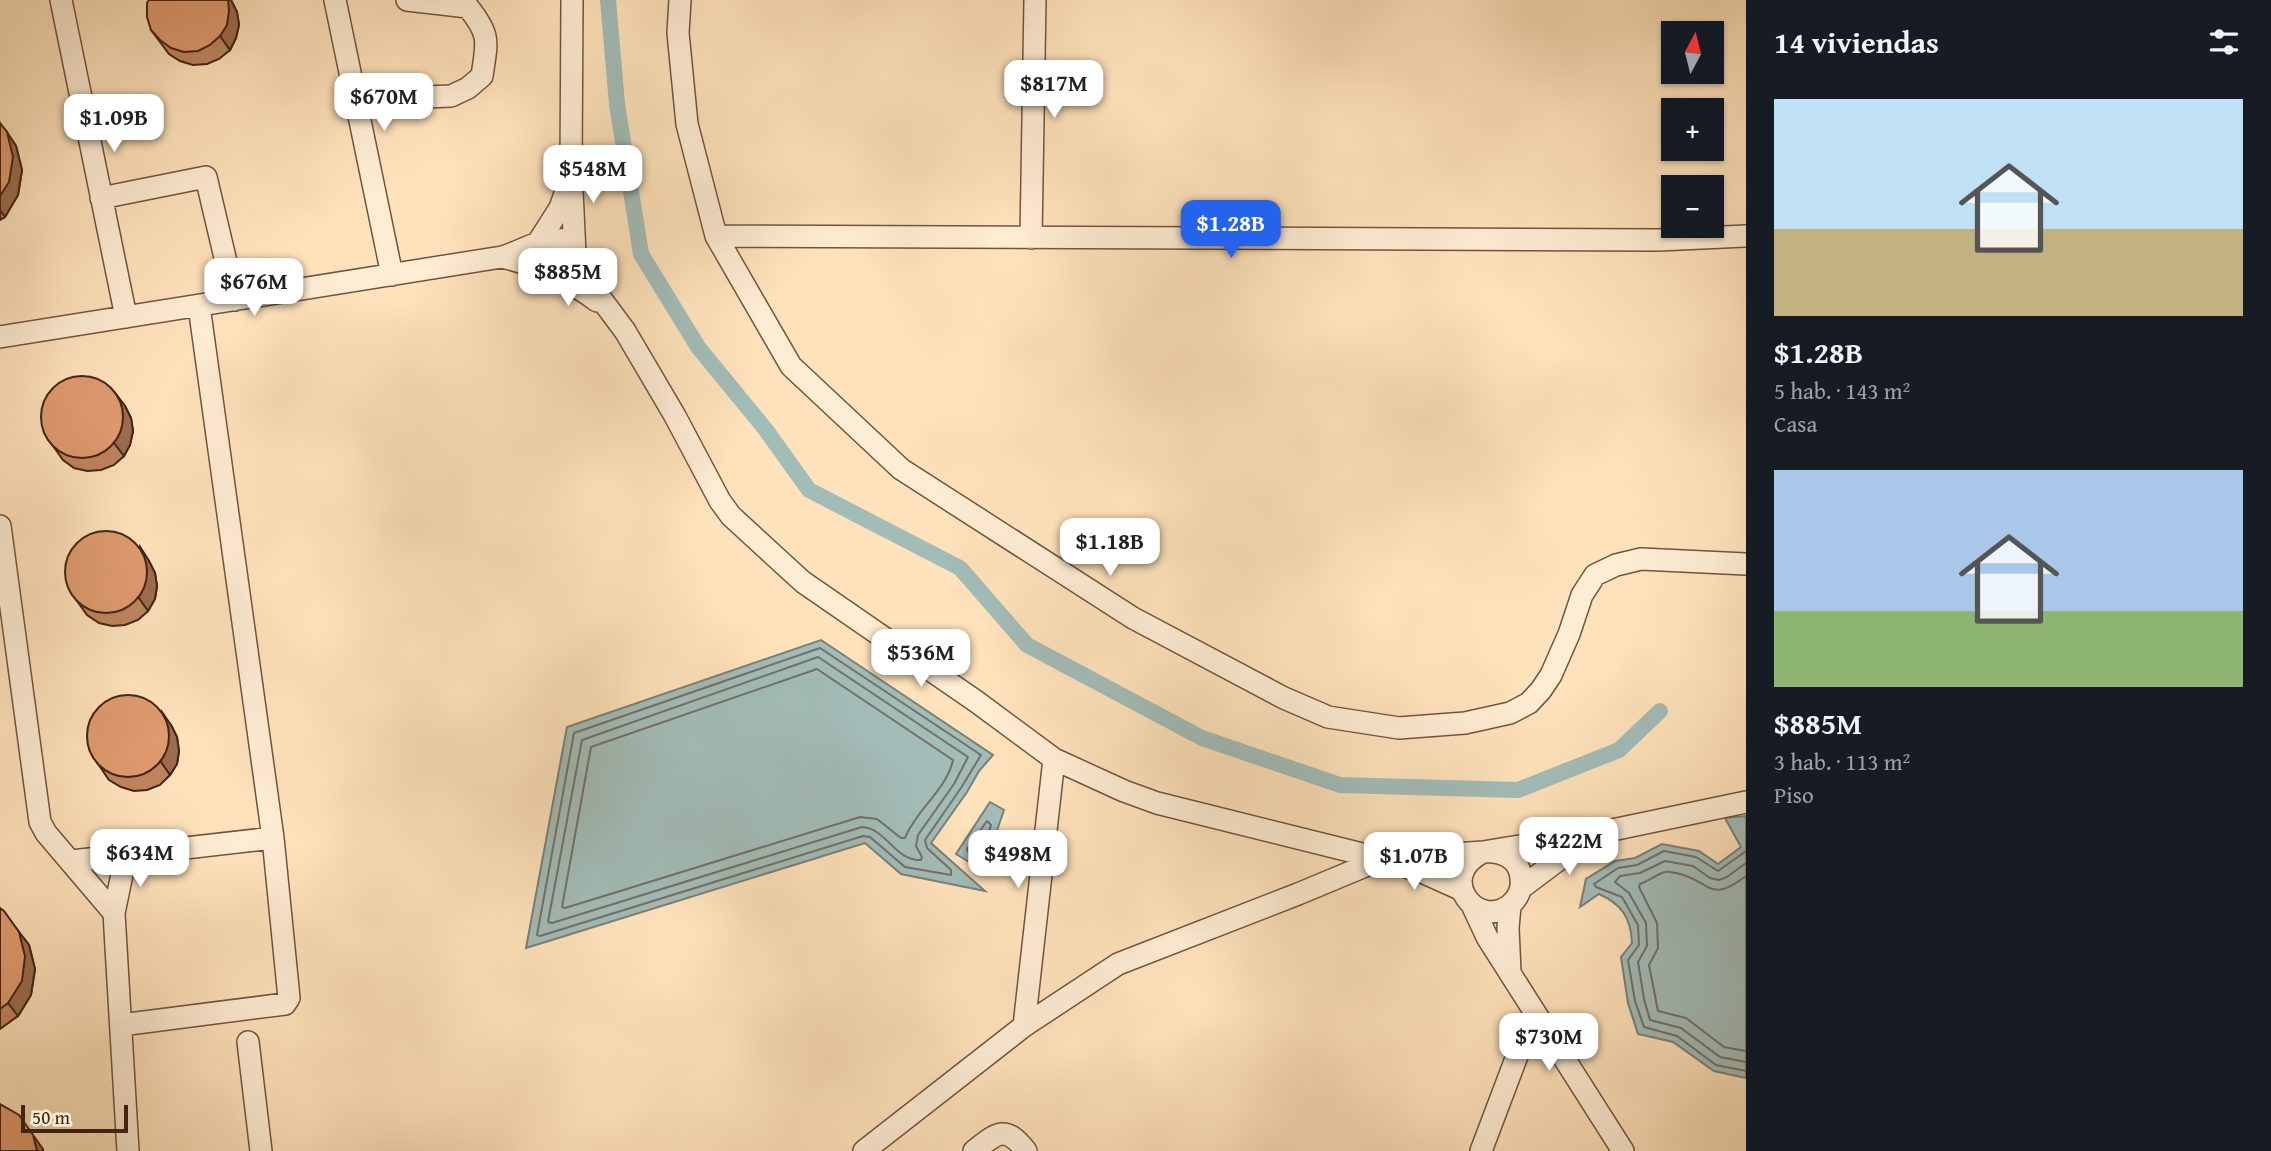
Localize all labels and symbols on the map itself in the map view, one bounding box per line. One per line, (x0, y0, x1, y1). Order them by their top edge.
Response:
north arrow (1661, 21, 1724, 84)
pin: $817M (1005, 60, 1103, 120)
pin: $670M (335, 74, 433, 133)
pin: $1.09B (57, 94, 171, 154)
pin: $548M (544, 146, 642, 205)
pin: $1.28B (1174, 201, 1288, 260)
pin: $885M (519, 248, 617, 308)
pin: $676M (205, 258, 303, 318)
pin: $1.18B (1053, 518, 1167, 578)
pin: $536M (872, 630, 970, 689)
pin: $422M (1520, 818, 1618, 877)
pin: $634M (91, 830, 189, 889)
pin: $498M (969, 830, 1067, 890)
pin: $1.07B (1357, 832, 1471, 892)
pin: $730M (1500, 1014, 1598, 1073)
scale bar (21, 1102, 128, 1134)

